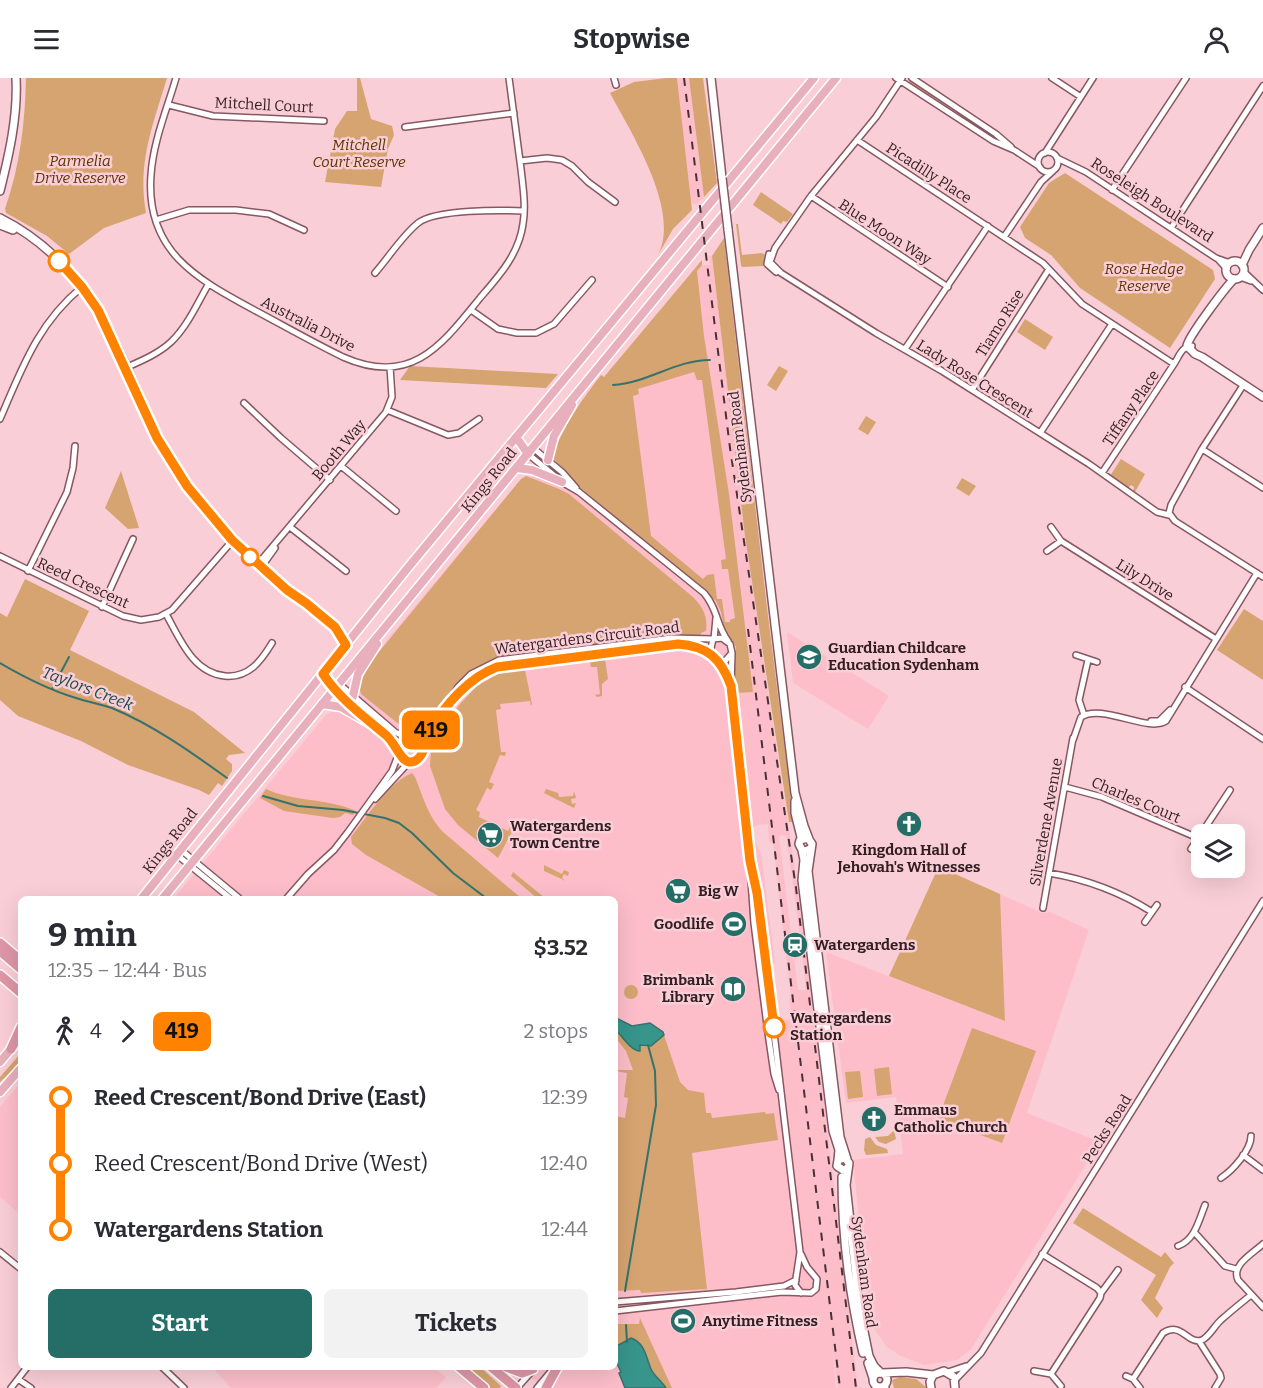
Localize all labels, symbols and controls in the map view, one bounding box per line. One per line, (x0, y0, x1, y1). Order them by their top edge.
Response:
icon: menu (30, 23, 63, 56)
text: Stopwise (573, 23, 690, 55)
icon: person (1200, 23, 1233, 56)
street label: Mitchell Court (214, 93, 314, 117)
park label: Mitchell Court Reserve (312, 136, 406, 171)
street label: Picadilly Place (883, 139, 975, 207)
park label: Parmelia Drive Reserve (34, 152, 126, 187)
street label: Roseleigh Boulevard (1088, 154, 1216, 246)
street label: Blue Moon Way (835, 195, 935, 269)
unlabelled marker (48, 250, 70, 272)
park label: Rose Hedge Reserve (1105, 260, 1184, 295)
street label: Tiamo Rise (972, 286, 1028, 360)
street label: Australia Drive (258, 293, 358, 355)
street label: Lady Rose Crescent (913, 336, 1037, 422)
street label: Tiffany Place (1099, 367, 1163, 449)
street label: Sydenham Road (724, 390, 756, 504)
street label: Booth Way (308, 416, 370, 484)
street label: Kings Road (457, 444, 521, 516)
unlabelled marker (241, 548, 259, 566)
street label: Reed Crescent (34, 554, 132, 612)
street label: Lily Drive (1113, 555, 1177, 605)
street label: Watergardens Circuit Road (493, 618, 681, 658)
place label: Guardian Childcare Education Sydenham (828, 639, 980, 674)
school or university icon: Guardian Childcare Education Sydenham (794, 642, 824, 672)
water label: Taylors Creek (40, 662, 136, 715)
line badge: 419 (396, 710, 466, 750)
text: 419 (414, 717, 448, 743)
street label: Silverdene Avenue (1026, 757, 1066, 887)
street label: Charles Court (1089, 773, 1184, 827)
street label: Kings Road (139, 805, 201, 877)
church icon: Kingdom Hall of Jehovah's Witnesses (894, 809, 924, 839)
place label: Watergardens Town Centre (510, 817, 611, 852)
supermarket icon: Watergardens Town Centre (475, 820, 505, 850)
map controls (1191, 824, 1245, 878)
button: layers (1191, 824, 1245, 878)
place label: Kingdom Hall of Jehovah's Witnesses (836, 841, 981, 876)
supermarket icon: Big W (663, 876, 693, 906)
place label: Big W (698, 882, 740, 900)
sports icon: Goodlife (719, 909, 749, 939)
text: 9 min (48, 915, 137, 955)
place label: Goodlife (654, 915, 714, 933)
station icon: Watergardens (780, 930, 810, 960)
text: $3.52 (534, 934, 588, 961)
place label: Watergardens (814, 936, 915, 954)
text: 12:35 – 12:44 · Bus (48, 958, 207, 982)
place label: Brimbank Library (643, 971, 715, 1006)
library icon: Brimbank Library (718, 974, 748, 1004)
place label: Watergardens Station (790, 1009, 891, 1044)
icon: walk (48, 1015, 81, 1048)
icon: forward (111, 1015, 144, 1048)
marker: Watergardens Station (763, 1016, 785, 1038)
text: 419 (165, 1018, 199, 1044)
text: 4 (90, 1019, 102, 1043)
text: 2 stops (524, 1019, 588, 1043)
text: Reed Crescent/Bond Drive (East) (94, 1084, 426, 1111)
text: 12:39 (542, 1085, 588, 1109)
street label: Pecks Road (1079, 1091, 1135, 1167)
place label: Emmaus Catholic Church (894, 1101, 1008, 1136)
church icon: Emmaus Catholic Church (859, 1104, 889, 1134)
text: Reed Crescent/Bond Drive (West) (94, 1150, 428, 1177)
text: 12:40 (540, 1151, 588, 1175)
street label: Sydenham Road (847, 1215, 881, 1329)
text: Watergardens Station (94, 1216, 323, 1243)
text: 12:44 (541, 1217, 588, 1241)
button: Start (48, 1289, 312, 1358)
button: Tickets (324, 1289, 588, 1358)
sports icon: Anytime Fitness (668, 1306, 698, 1336)
place label: Anytime Fitness (702, 1312, 818, 1330)

